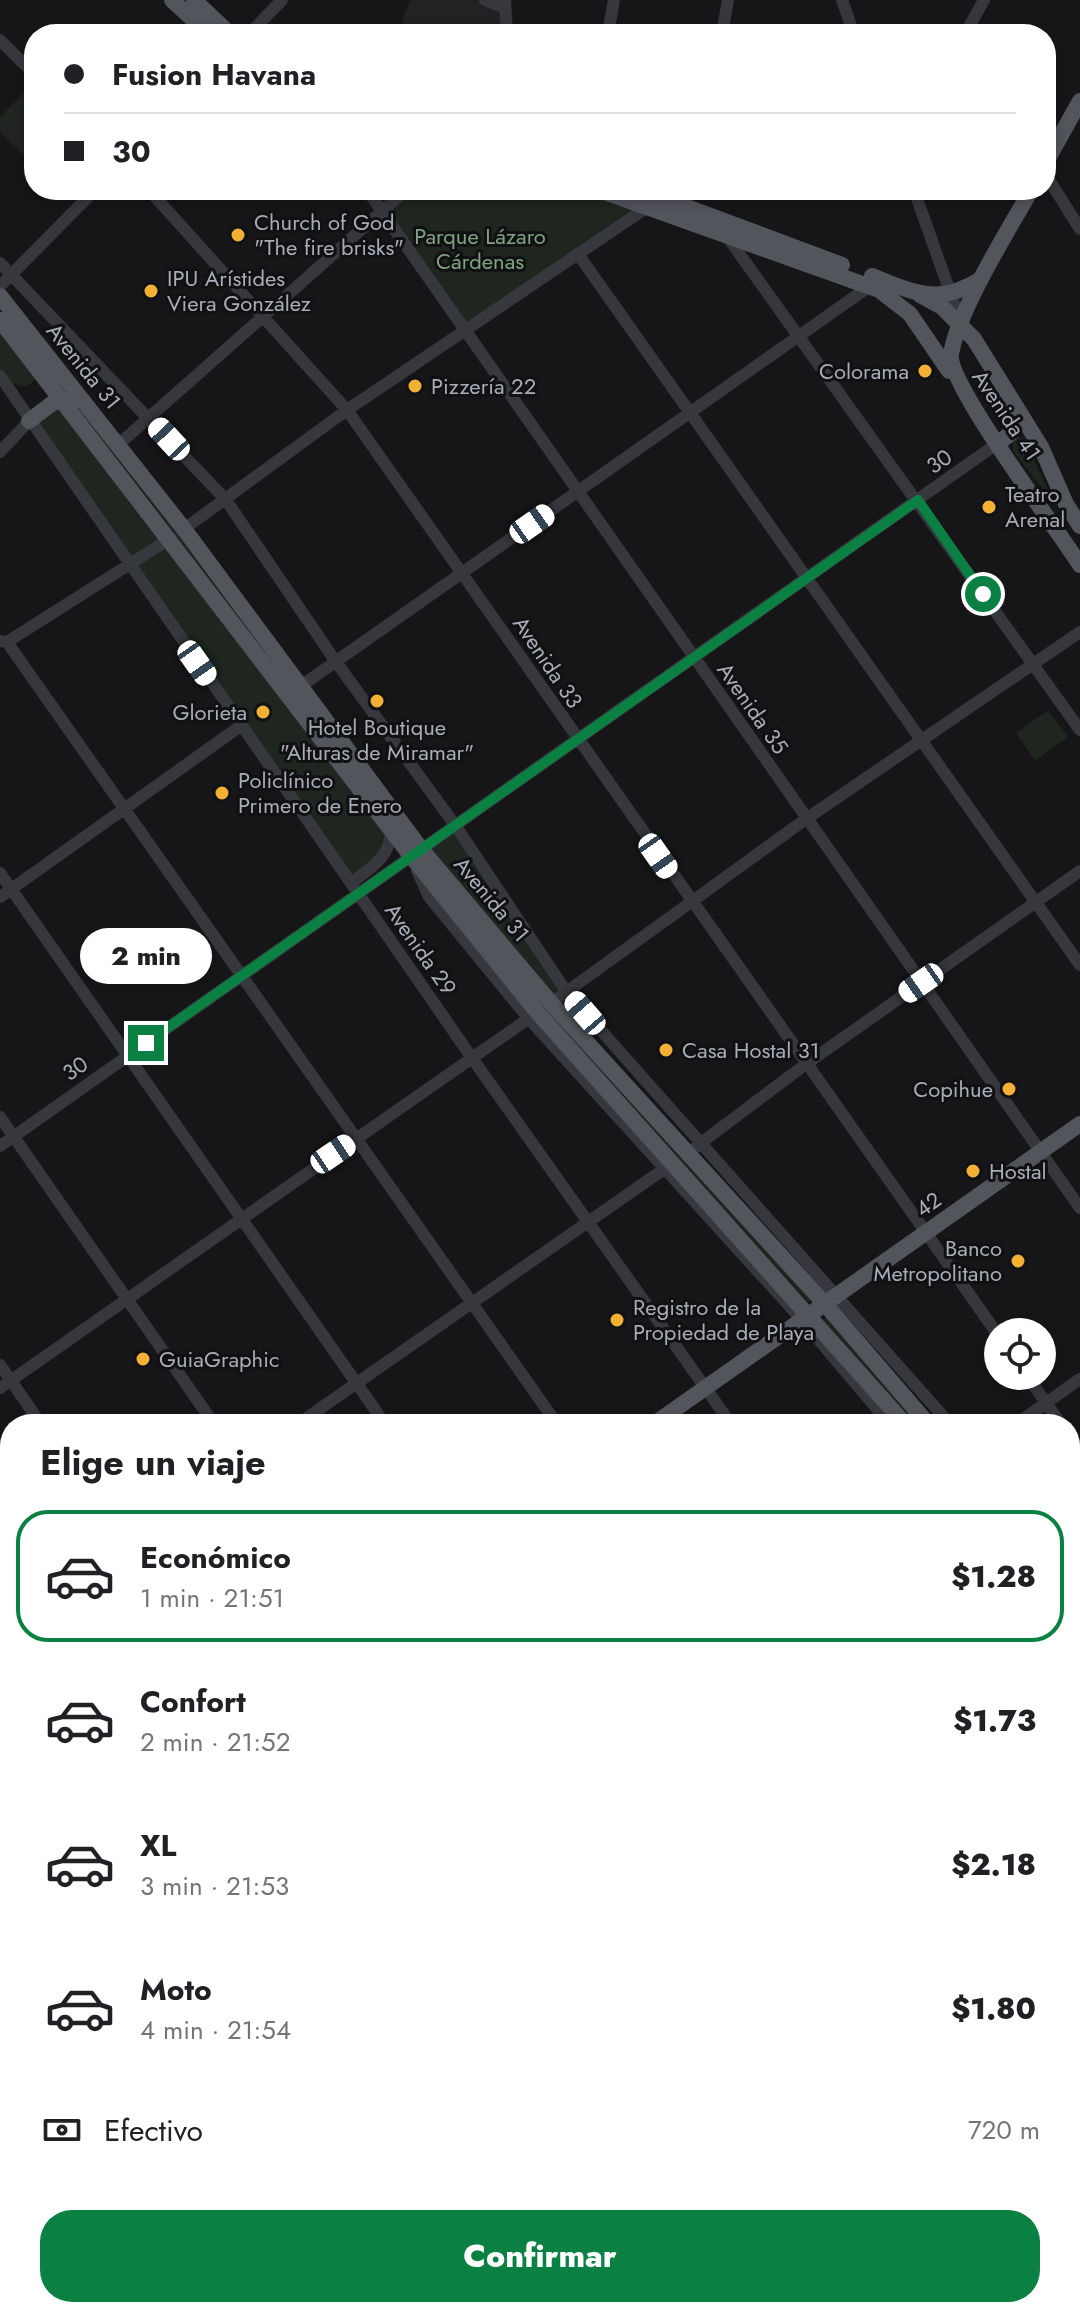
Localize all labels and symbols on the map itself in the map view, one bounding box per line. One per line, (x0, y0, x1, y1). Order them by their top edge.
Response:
place label: Church of God "The fire brisks" (254, 206, 404, 263)
park label: Parque Lázaro Cárdenas (414, 220, 546, 277)
marker: Church of God "The fire brisks" (229, 226, 247, 244)
place label: IPU Arístides Viera González (167, 262, 311, 319)
marker: IPU Arístides Viera González (142, 282, 160, 300)
street label: Avenida 31 (39, 316, 129, 416)
place label: Colorama (819, 355, 909, 387)
marker: Colorama (916, 362, 934, 380)
street label: Avenida 41 (965, 363, 1049, 467)
place label: Pizzería 22 (431, 370, 536, 402)
marker: Pizzería 22 (406, 377, 424, 395)
car (144, 413, 194, 465)
street label: 30 (919, 441, 959, 481)
place label: Teatro Arenal (1005, 478, 1065, 535)
marker: Teatro Arenal (980, 498, 998, 516)
car (505, 500, 559, 548)
route start (965, 576, 1001, 612)
street label: Avenida 33 (505, 609, 591, 715)
car (173, 636, 221, 690)
street label: Avenida 35 (710, 656, 796, 760)
marker: Hotel Boutique "Alturas de Miramar" (368, 692, 386, 710)
place label: Glorieta (172, 696, 247, 728)
marker: Glorieta (254, 703, 272, 721)
place label: Hotel Boutique "Alturas de Miramar" (280, 711, 474, 768)
place label: Policlínico Primero de Enero (238, 764, 402, 821)
marker: Policlínico Primero de Enero (213, 784, 231, 802)
car (634, 829, 682, 883)
street label: Avenida 31 (447, 849, 537, 949)
street label: Avenida 29 (377, 896, 465, 1002)
callout: 2 min (80, 927, 212, 983)
car (894, 959, 948, 1007)
car (560, 987, 610, 1039)
route end (128, 1025, 164, 1061)
place label: Casa Hostal 31 (682, 1034, 820, 1066)
marker: Casa Hostal 31 (657, 1041, 675, 1059)
street label: 30 (55, 1048, 95, 1088)
place label: Copihue (913, 1073, 993, 1105)
marker: Copihue (1000, 1080, 1018, 1098)
car (306, 1131, 360, 1177)
place label: Hostal (989, 1155, 1047, 1187)
marker: Hostal (964, 1162, 982, 1180)
street label: 42 (908, 1184, 948, 1224)
place label: Banco Metropolitano (874, 1232, 1002, 1289)
marker: Banco Metropolitano (1009, 1252, 1027, 1270)
place label: Registro de la Propiedad de Playa (633, 1291, 814, 1348)
marker: Registro de la Propiedad de Playa (608, 1311, 626, 1329)
place label: GuiaGraphic (159, 1343, 279, 1375)
marker: GuiaGraphic (134, 1350, 152, 1368)

